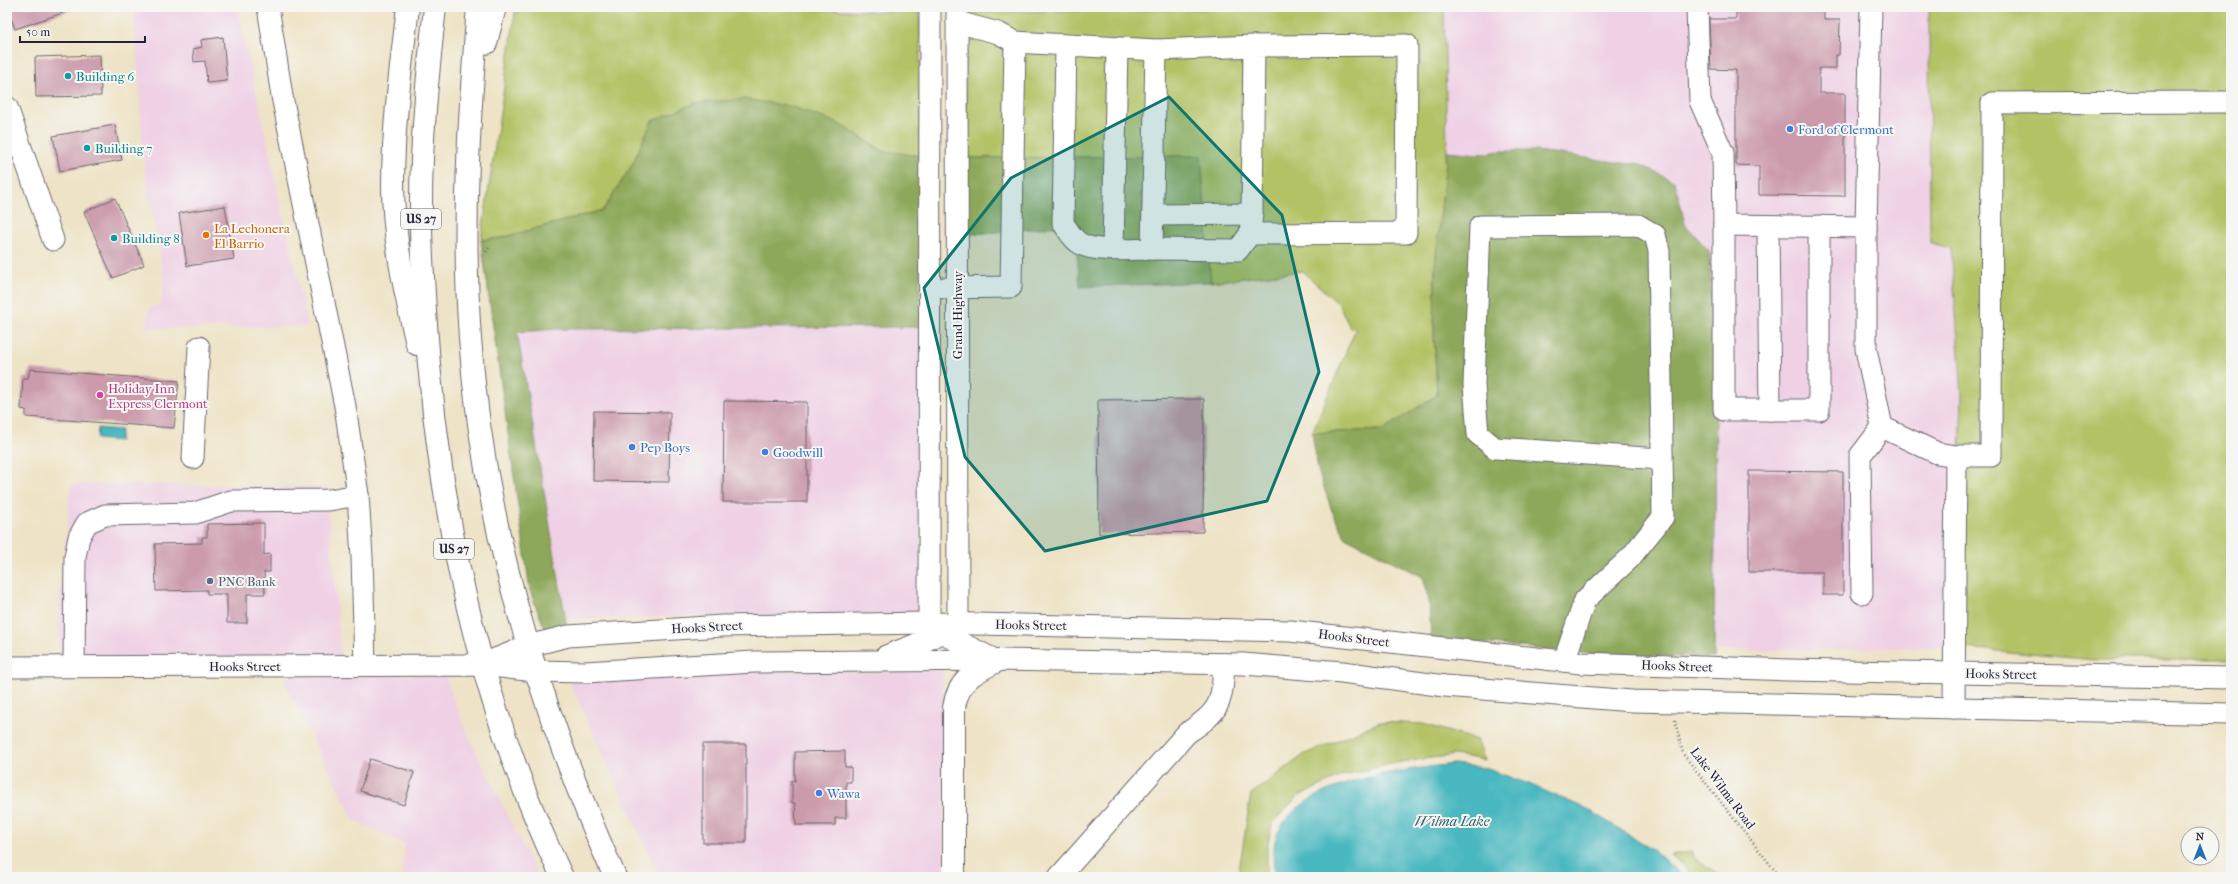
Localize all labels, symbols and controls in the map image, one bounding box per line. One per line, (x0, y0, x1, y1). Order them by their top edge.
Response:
scale bar (20, 18, 145, 44)
text: 50 m (26, 25, 50, 39)
place label: Building 6 (76, 69, 135, 84)
marker: Building 6 (63, 71, 73, 81)
place label: Ford of Clermont (1798, 122, 1894, 137)
marker: Ford of Clermont (1785, 124, 1795, 134)
place label: Building 7 (95, 141, 153, 156)
marker: Building 7 (82, 143, 92, 153)
road number: US 27 (401, 209, 441, 229)
place label: La Lechonera El Barrio (214, 221, 291, 251)
marker: La Lechonera El Barrio (201, 230, 211, 240)
place label: Building 8 (122, 231, 180, 246)
marker: Building 8 (109, 233, 119, 243)
street label: Grand Highway (950, 270, 965, 359)
place label: Holiday Inn Express Clermont (108, 381, 208, 411)
marker: Holiday Inn Express Clermont (95, 390, 105, 400)
place label: Pep Boys (640, 440, 690, 455)
marker: Pep Boys (627, 442, 637, 452)
place label: Goodwill (773, 445, 824, 460)
marker: Goodwill (760, 447, 770, 457)
road number: US 27 (434, 539, 474, 559)
place label: PNC Bank (218, 574, 276, 589)
marker: PNC Bank (205, 576, 215, 586)
street label: Hooks Street (995, 617, 1067, 633)
street label: Hooks Street (671, 618, 744, 636)
street label: Hooks Street (1317, 626, 1391, 650)
street label: Hooks Street (1641, 657, 1713, 675)
street label: Hooks Street (209, 659, 281, 674)
street label: Hooks Street (1965, 666, 2037, 682)
street label: Lake Wilma Road (1687, 744, 1759, 832)
place label: Wawa (826, 786, 861, 801)
marker: Wawa (814, 788, 824, 798)
water label: Wilma Lake (1415, 813, 1490, 830)
north arrow (2180, 826, 2220, 866)
text: N (2196, 830, 2205, 843)

